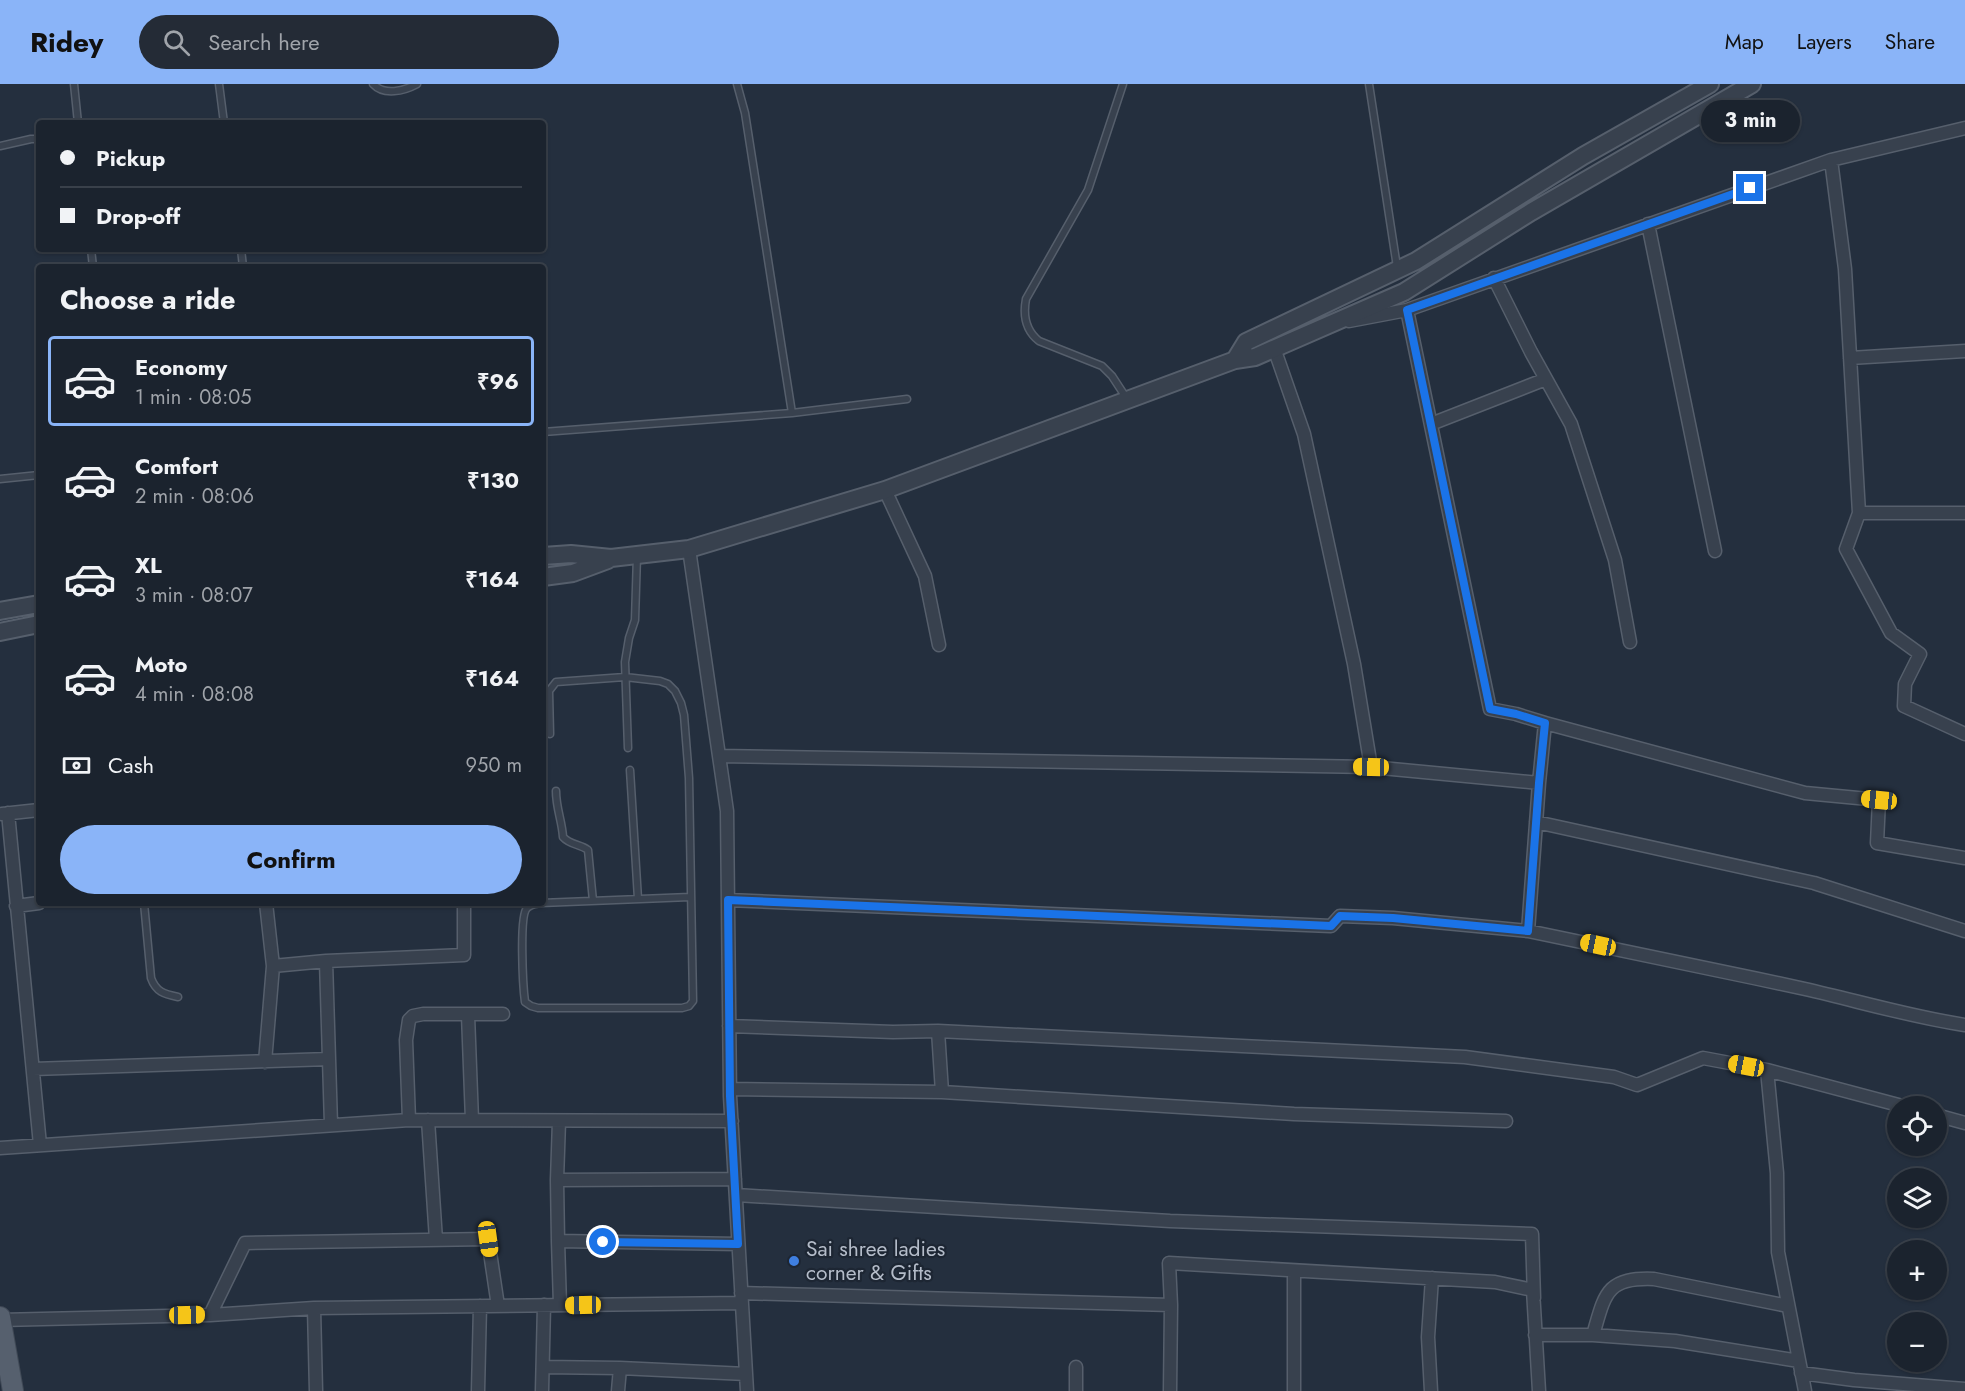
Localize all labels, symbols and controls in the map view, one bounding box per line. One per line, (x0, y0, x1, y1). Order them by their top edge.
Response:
search box (139, 15, 559, 69)
text: Ridey (30, 22, 103, 63)
icon: search (160, 26, 193, 59)
text: Search here (208, 26, 320, 58)
text: Map (1725, 27, 1764, 57)
text: Layers (1797, 27, 1852, 57)
text: Share (1885, 27, 1935, 57)
callout: 3 min (1700, 101, 1800, 143)
text: 3 min (1725, 106, 1776, 135)
text: Pickup (96, 142, 165, 174)
route end (1736, 174, 1763, 201)
text: Drop-off (96, 200, 180, 232)
text: Choose a ride (60, 280, 235, 319)
text: Economy (135, 351, 227, 383)
icon: car (63, 354, 117, 408)
text: ₹96 (477, 365, 519, 397)
text: 1 min · 08:05 (135, 383, 252, 412)
text: Comfort (135, 450, 218, 482)
icon: car (63, 453, 117, 507)
text: ₹130 (467, 464, 519, 496)
text: 2 min · 08:06 (135, 482, 254, 511)
text: XL (135, 549, 162, 581)
icon: car (63, 552, 117, 606)
text: ₹164 (465, 563, 519, 595)
text: 3 min · 08:07 (135, 581, 253, 610)
text: Moto (135, 648, 188, 680)
icon: car (63, 651, 117, 705)
text: ₹164 (465, 662, 519, 694)
text: 4 min · 08:08 (135, 680, 254, 709)
icon: cash (60, 749, 93, 782)
text: Cash (108, 749, 154, 781)
text: 950 m (466, 751, 522, 780)
car (1353, 758, 1389, 776)
car (1860, 789, 1898, 811)
button: Confirm (60, 825, 522, 894)
car (1579, 932, 1617, 958)
car (1727, 1054, 1765, 1078)
map controls (1887, 1096, 1947, 1372)
button: locate (1887, 1096, 1947, 1156)
button: layers (1887, 1168, 1947, 1228)
car (477, 1220, 499, 1258)
route start (589, 1228, 616, 1255)
place label: Sai shree ladies corner & Gifts (806, 1234, 945, 1288)
button: + (1887, 1240, 1947, 1300)
marker: Sai shree ladies corner & Gifts (787, 1254, 801, 1268)
car (565, 1296, 601, 1314)
car (169, 1306, 205, 1324)
button: − (1887, 1312, 1947, 1372)

